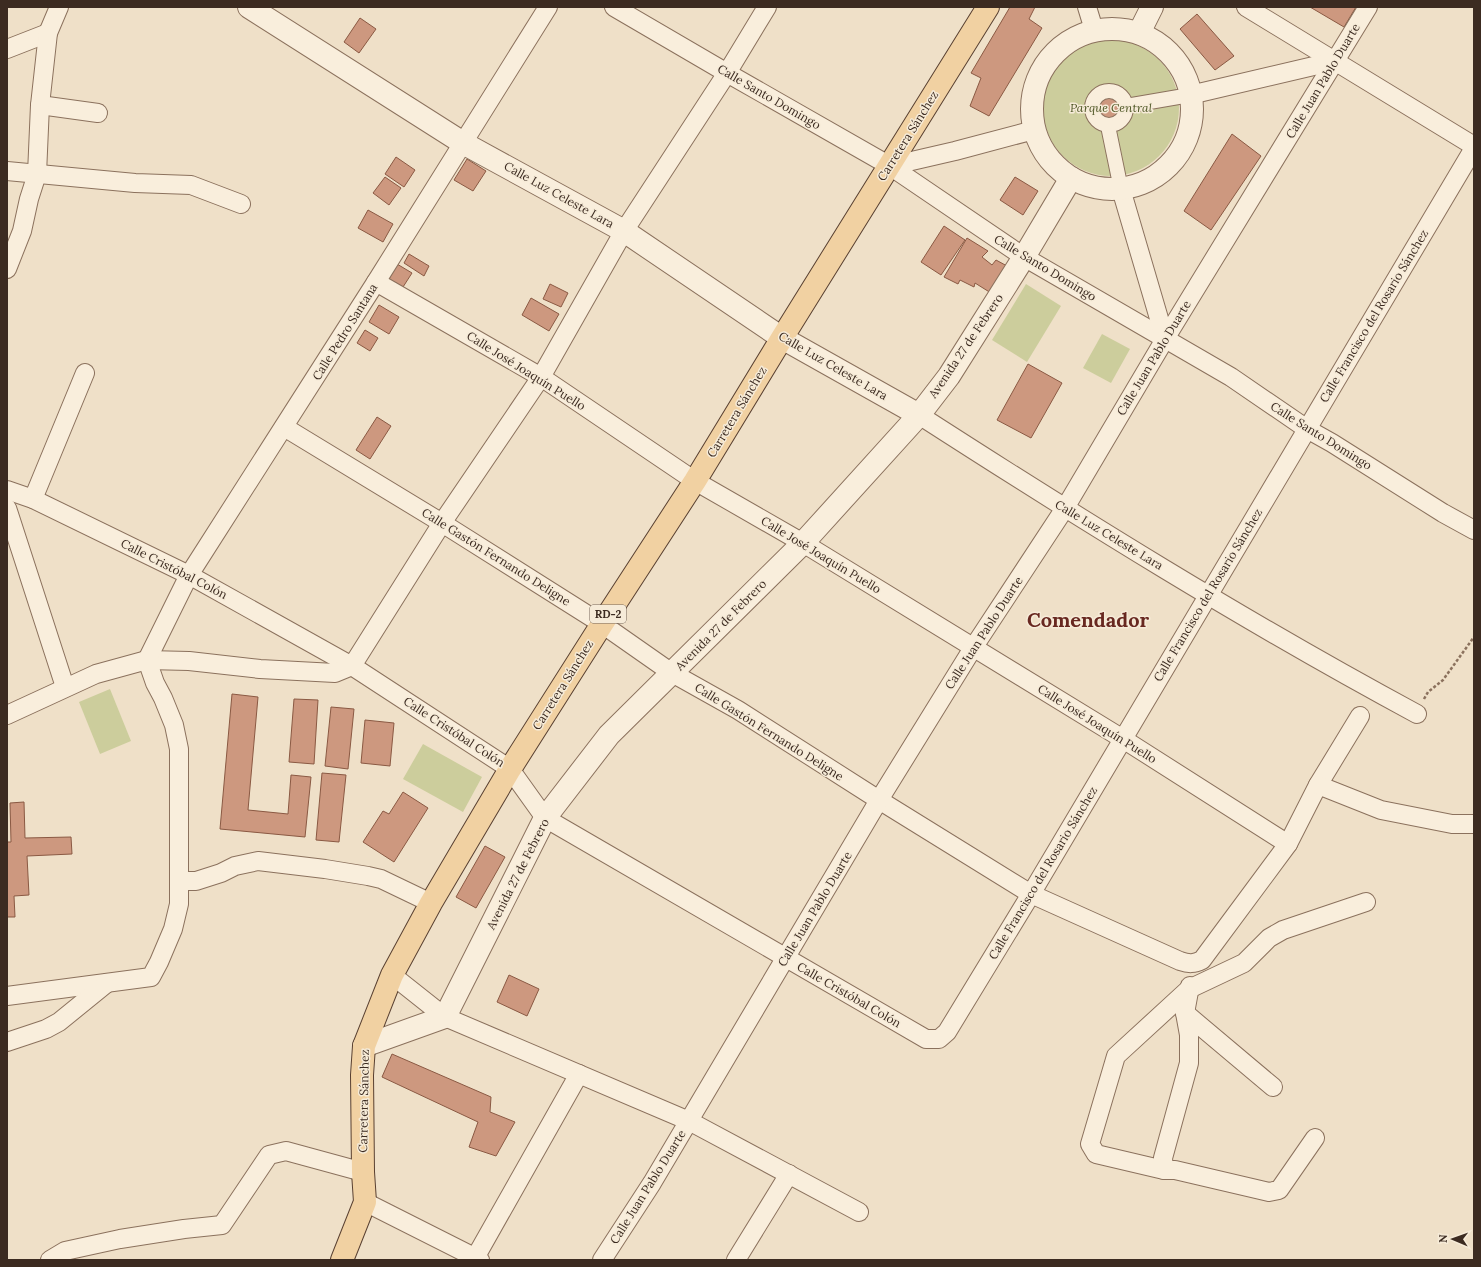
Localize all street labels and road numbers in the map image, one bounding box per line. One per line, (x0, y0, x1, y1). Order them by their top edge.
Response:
street label: Calle Juan Pablo Duarte (1282, 20, 1363, 141)
street label: Calle Santo Domingo (715, 61, 824, 132)
street label: Carretera Sánchez (874, 88, 941, 184)
street label: Calle Luz Celeste Lara (502, 158, 617, 231)
street label: Calle Francisco del Rosario Sánchez (1316, 227, 1431, 405)
street label: Calle Santo Domingo (991, 231, 1099, 304)
street label: Calle Pedro Santana (309, 281, 380, 383)
street label: Avenida 27 de Febrero (925, 291, 1006, 402)
street label: Calle Juan Pablo Duarte (1113, 297, 1194, 418)
street label: Calle José Joaquín Puello (464, 328, 588, 413)
street label: Calle Luz Celeste Lara (776, 328, 890, 403)
street label: Carretera Sánchez (704, 364, 770, 460)
street label: Calle Santo Domingo (1268, 398, 1375, 473)
street label: Calle Luz Celeste Lara (1053, 496, 1166, 573)
street label: Calle Gastón Fernando Deligne (419, 505, 574, 609)
street label: Calle Francisco del Rosario Sánchez (1150, 506, 1265, 684)
street label: Calle José Joaquín Puello (759, 513, 884, 596)
street label: Calle Cristóbal Colón (118, 535, 230, 602)
street label: Calle Juan Pablo Duarte (941, 573, 1026, 692)
street label: Avenida 27 de Febrero (671, 576, 769, 674)
road number: RD-2 (590, 605, 626, 623)
street label: Carretera Sánchez (529, 637, 596, 733)
street label: Calle Gastón Fernando Deligne (692, 680, 847, 784)
street label: Calle José Joaquín Puello (1035, 681, 1159, 766)
street label: Calle Cristóbal Colón (401, 693, 508, 770)
street label: Calle Francisco del Rosario Sánchez (985, 784, 1100, 962)
street label: Avenida 27 de Febrero (483, 816, 552, 933)
street label: Calle Juan Pablo Duarte (774, 848, 855, 969)
street label: Calle Cristóbal Colón (795, 959, 904, 1030)
street label: Carretera Sánchez (355, 1049, 372, 1153)
street label: Calle Juan Pablo Duarte (606, 1127, 689, 1247)

